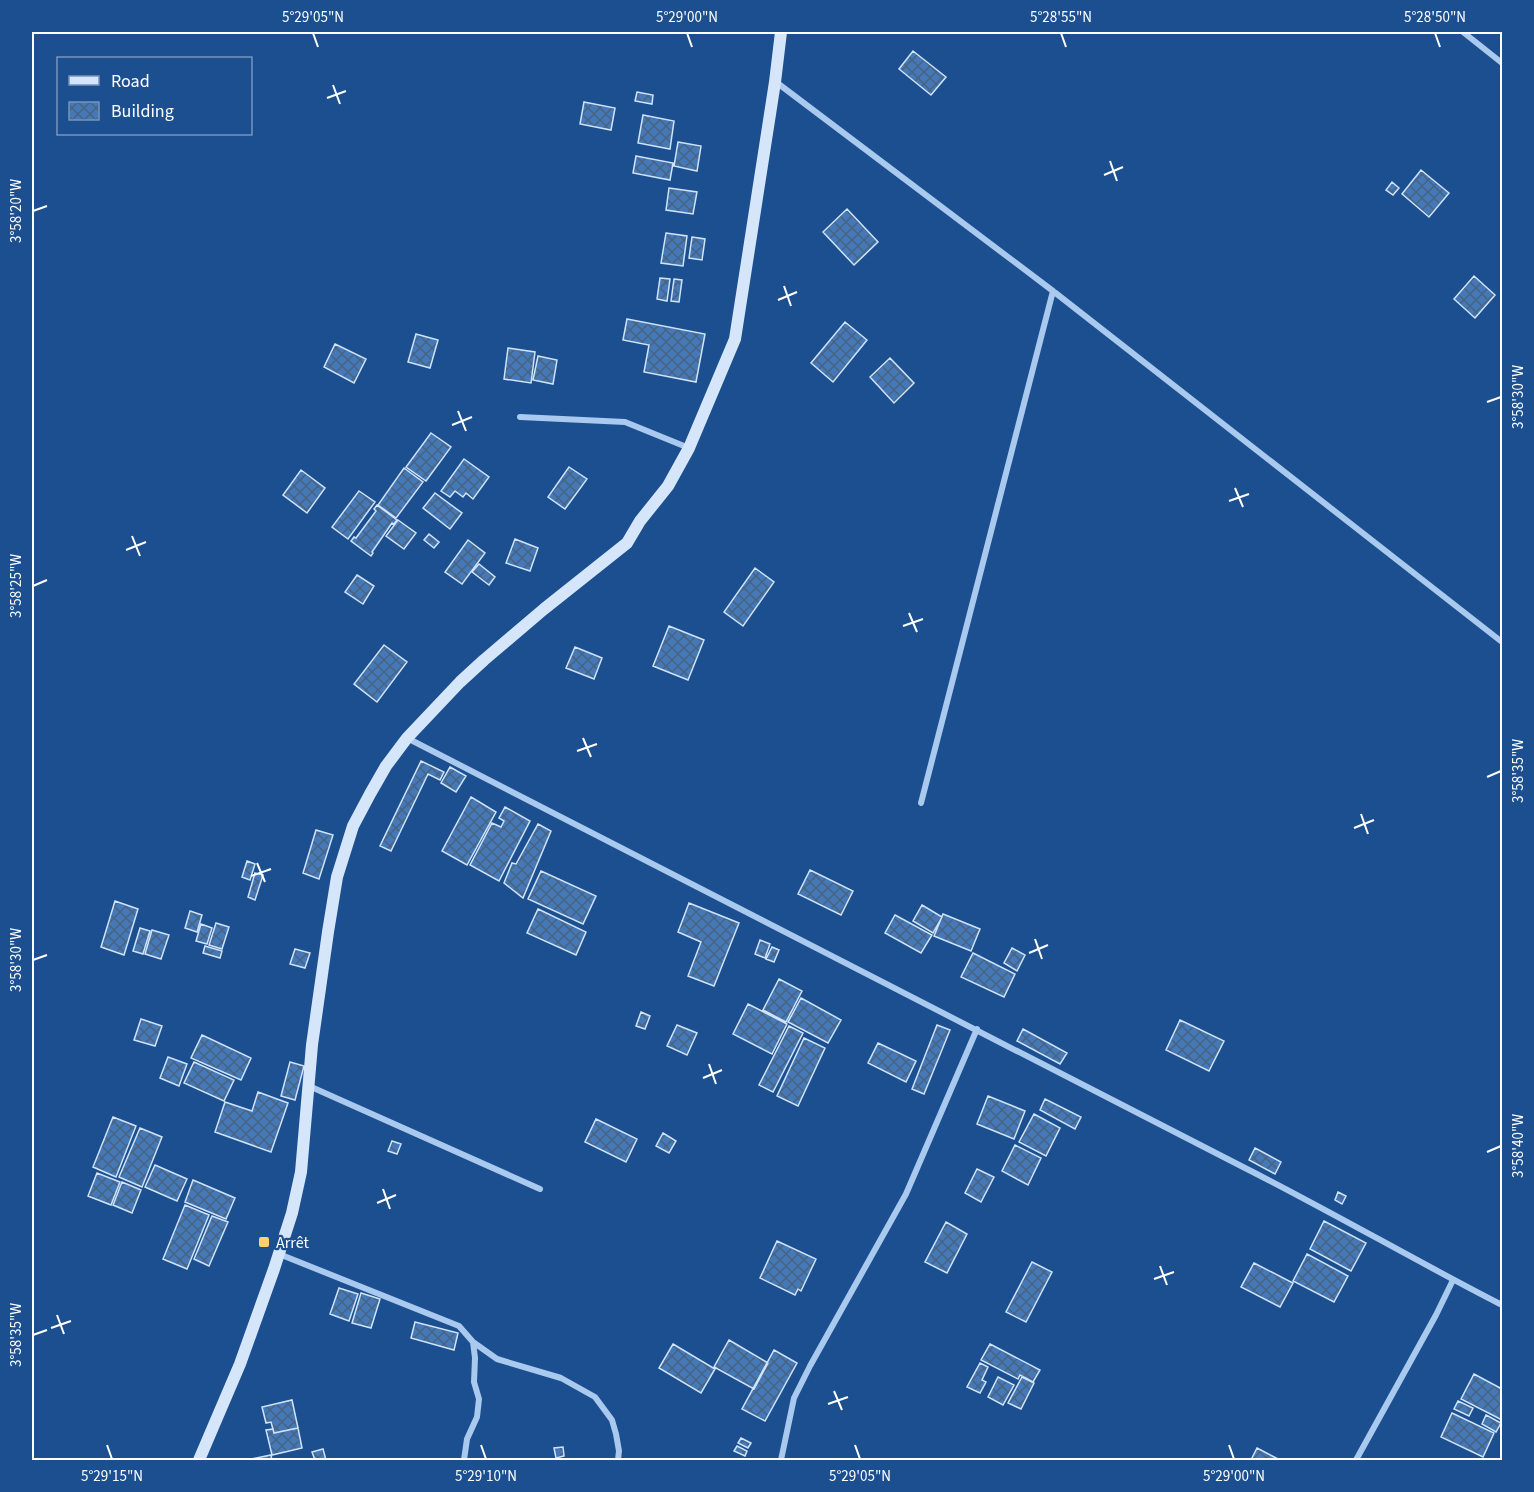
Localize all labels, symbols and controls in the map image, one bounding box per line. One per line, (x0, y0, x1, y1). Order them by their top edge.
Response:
text: 5°29'05"N (282, 7, 344, 28)
text: 5°29'00"N (656, 7, 718, 28)
text: 5°28'55"N (1030, 7, 1092, 28)
text: 5°28'50"N (1404, 7, 1466, 28)
legend (57, 57, 252, 135)
text: Road (111, 69, 150, 94)
text: Building (111, 99, 174, 124)
text: 3°58'20"W (6, 179, 27, 243)
text: 3°58'30"W (1508, 365, 1529, 429)
text: 3°58'25"W (6, 554, 27, 618)
text: 3°58'35"W (1508, 739, 1529, 803)
text: 3°58'30"W (6, 928, 27, 992)
text: 3°58'40"W (1508, 1114, 1529, 1178)
place label: Arrêt (276, 1232, 309, 1254)
marker: Arrêt (257, 1235, 271, 1249)
text: 3°58'35"W (6, 1303, 27, 1367)
text: 5°29'15"N (81, 1466, 143, 1487)
text: 5°29'10"N (455, 1466, 517, 1487)
text: 5°29'05"N (829, 1466, 891, 1487)
text: 5°29'00"N (1203, 1466, 1265, 1487)

